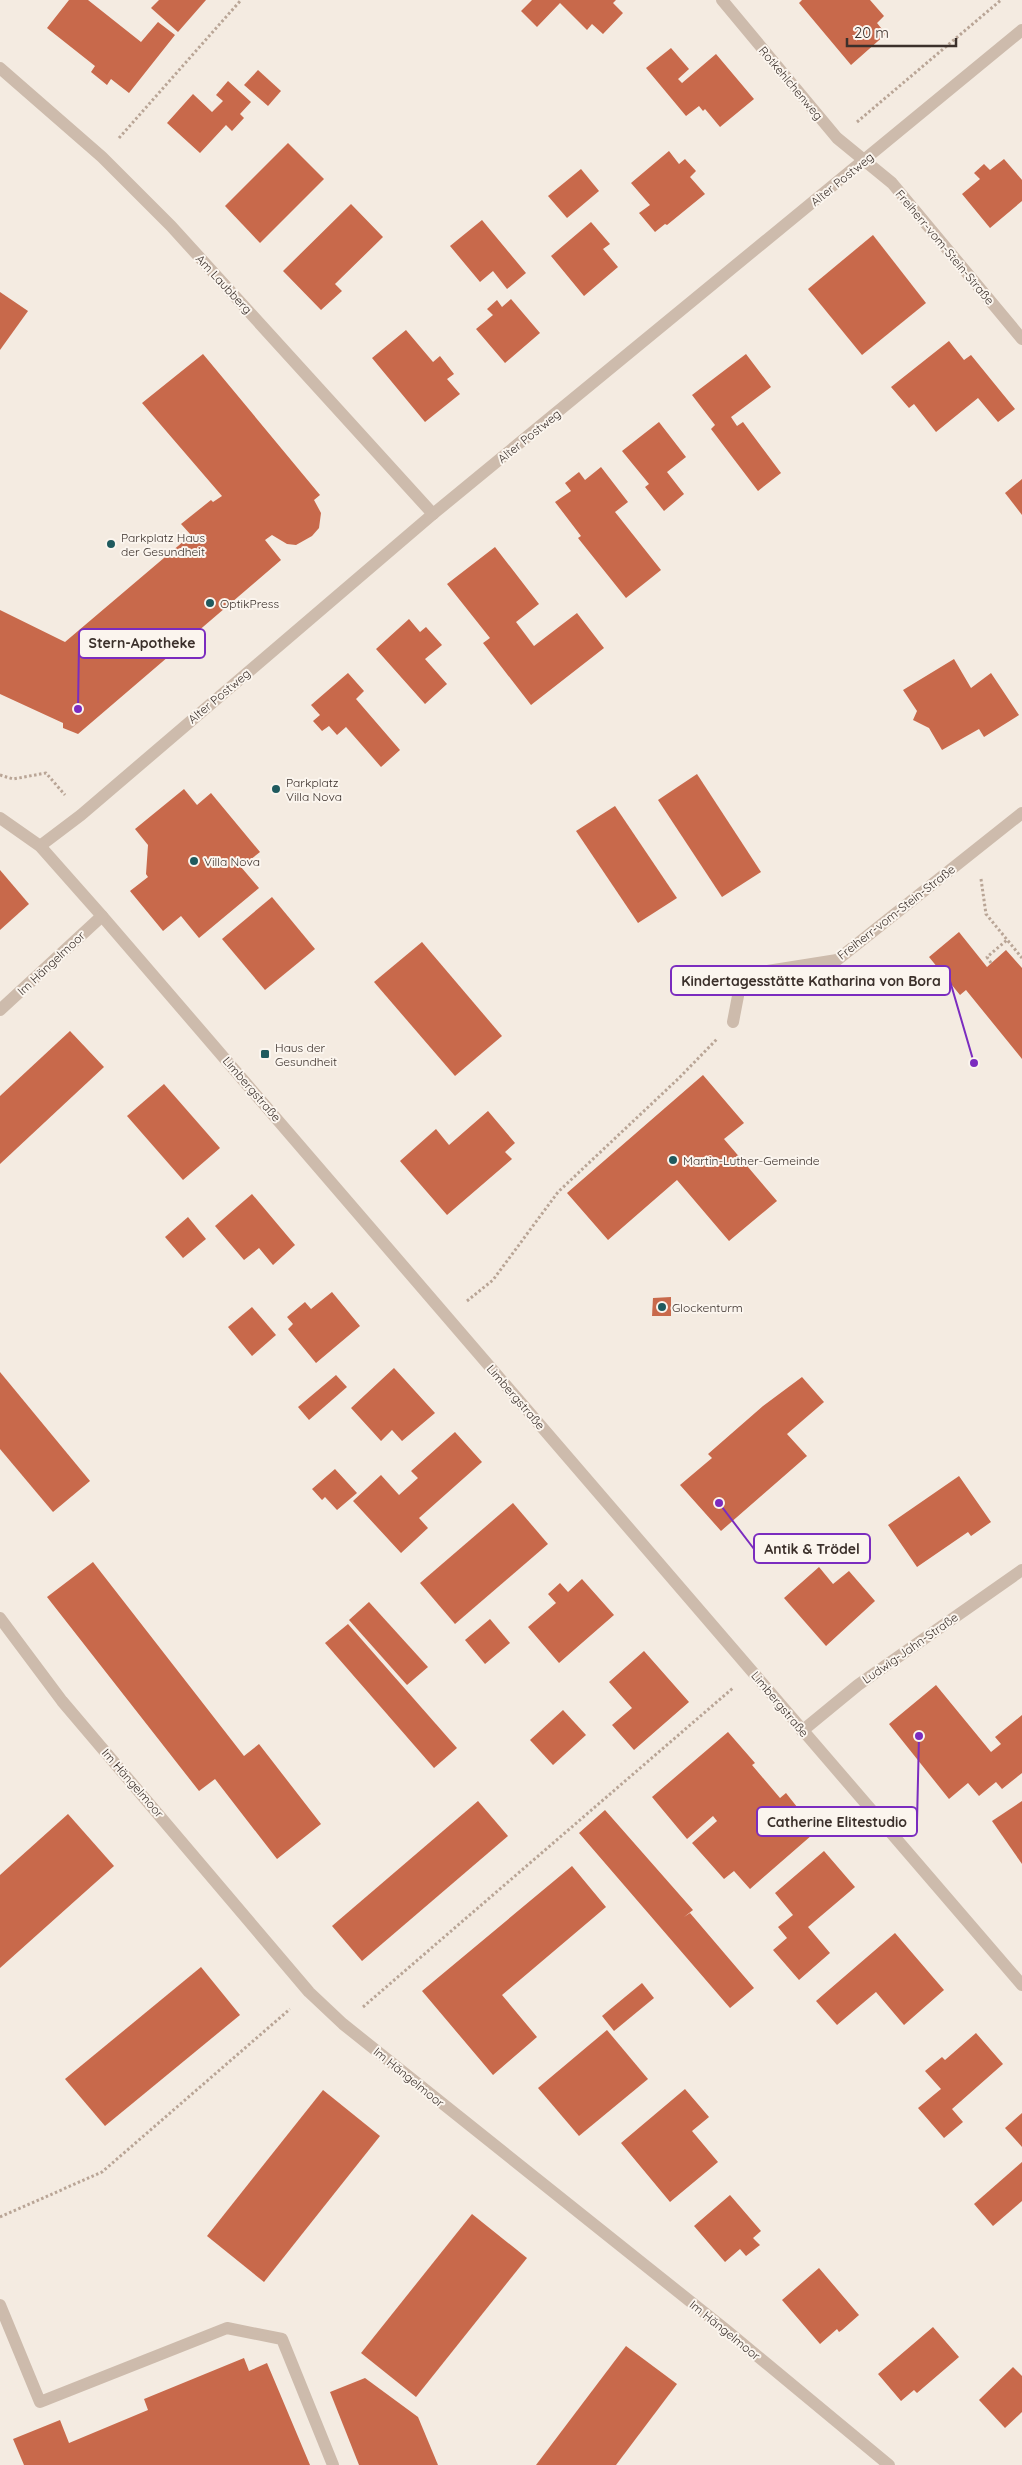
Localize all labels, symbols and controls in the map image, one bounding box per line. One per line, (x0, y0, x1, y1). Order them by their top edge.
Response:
scale bar (847, 15, 956, 47)
text: 20 m (854, 23, 889, 42)
street label: Rotkehlchenweg (756, 43, 826, 123)
street label: Alter Postweg (807, 149, 877, 209)
street label: Freiherr-vom-Stein-Straße (893, 186, 998, 308)
street label: Am Laubberg (193, 251, 255, 317)
street label: Alter Postweg (494, 406, 564, 466)
place label: Parkplatz Haus der Gesundheit (121, 530, 205, 559)
marker: Parkplatz Haus der Gesundheit (105, 538, 117, 550)
place label: OptikPress (220, 596, 279, 611)
marker: OptikPress (204, 597, 216, 609)
callout: Stern-Apotheke (79, 629, 205, 658)
text: Stern-Apotheke (89, 634, 195, 652)
street label: Alter Postweg (185, 666, 253, 726)
place label: Parkplatz Villa Nova (286, 775, 342, 804)
marker: Parkplatz Villa Nova (270, 783, 282, 795)
place label: Villa Nova (204, 854, 260, 869)
marker: Villa Nova (188, 855, 200, 867)
street label: Freiherr-vom-Stein-Straße (834, 861, 958, 963)
street label: Im Hängelmoor (14, 928, 88, 998)
callout: Kindertagesstätte Katharina von Bora (671, 966, 950, 995)
text: Kindertagesstätte Katharina von Bora (681, 972, 941, 990)
place label: Haus der Gesundheit (275, 1040, 337, 1069)
marker: Haus der Gesundheit (259, 1048, 271, 1060)
street label: Limbergstraße (220, 1053, 284, 1125)
place label: Martin-Luther-Gemeinde (683, 1153, 820, 1168)
marker: Martin-Luther-Gemeinde (667, 1154, 679, 1166)
place label: Glockenturm (672, 1300, 743, 1315)
marker: Glockenturm (656, 1301, 668, 1313)
street label: Limbergstraße (484, 1361, 548, 1433)
callout: Antik & Trödel (754, 1534, 870, 1563)
text: Antik & Trödel (764, 1540, 860, 1558)
street label: Ludwig-Jahn-Straße (859, 1609, 961, 1687)
street label: Limbergstraße (748, 1668, 812, 1740)
street label: Im Hängelmoor (99, 1745, 167, 1821)
callout: Catherine Elitestudio (757, 1807, 917, 1836)
text: Catherine Elitestudio (767, 1813, 907, 1831)
street label: Im Hängelmoor (371, 2044, 448, 2110)
street label: Im Hängelmoor (687, 2297, 764, 2363)

